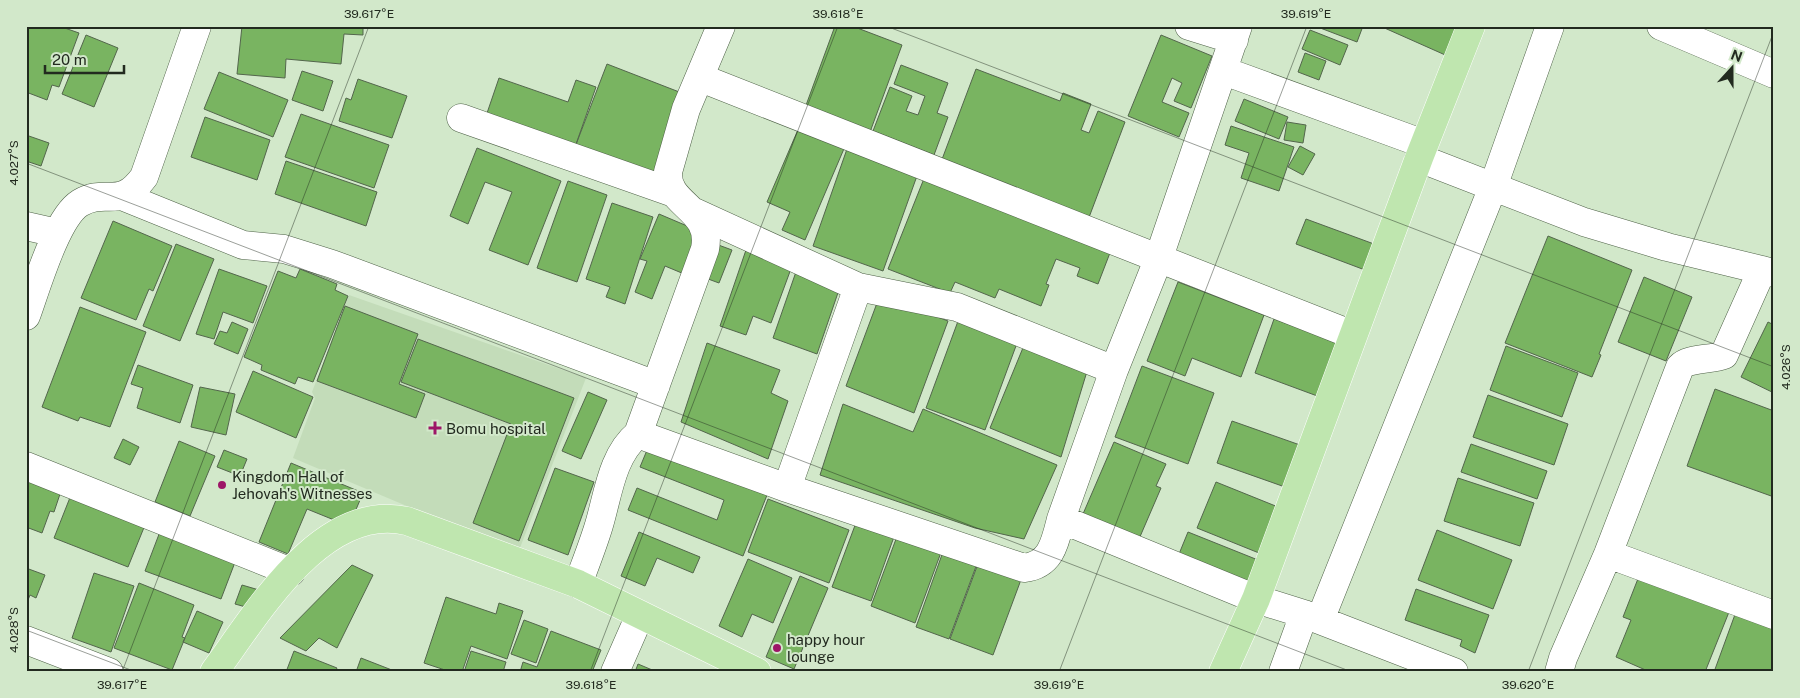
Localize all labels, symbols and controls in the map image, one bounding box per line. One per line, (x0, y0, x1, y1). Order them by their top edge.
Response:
text: 39.617°E (344, 7, 394, 21)
text: 39.618°E (813, 7, 863, 21)
text: 39.619°E (1281, 7, 1331, 21)
scale bar (45, 42, 124, 74)
north arrow (1708, 42, 1758, 92)
text: N (1729, 46, 1745, 65)
text: 20 m (52, 51, 87, 68)
text: 4.027°S (7, 140, 21, 186)
text: 4.026°S (1779, 344, 1793, 390)
place label: Bomu hospital (446, 420, 546, 437)
marker: Bomu hospital (428, 421, 442, 435)
place label: Kingdom Hall of Jehovah's Witnesses (232, 468, 372, 502)
marker: Kingdom Hall of Jehovah's Witnesses (216, 479, 228, 491)
text: 4.028°S (7, 607, 21, 653)
place label: happy hour lounge (787, 631, 865, 665)
marker: happy hour lounge (771, 642, 783, 654)
text: 39.617°E (97, 678, 147, 692)
text: 39.618°E (566, 678, 616, 692)
text: 39.619°E (1034, 678, 1084, 692)
text: 39.620°E (1502, 678, 1554, 692)

